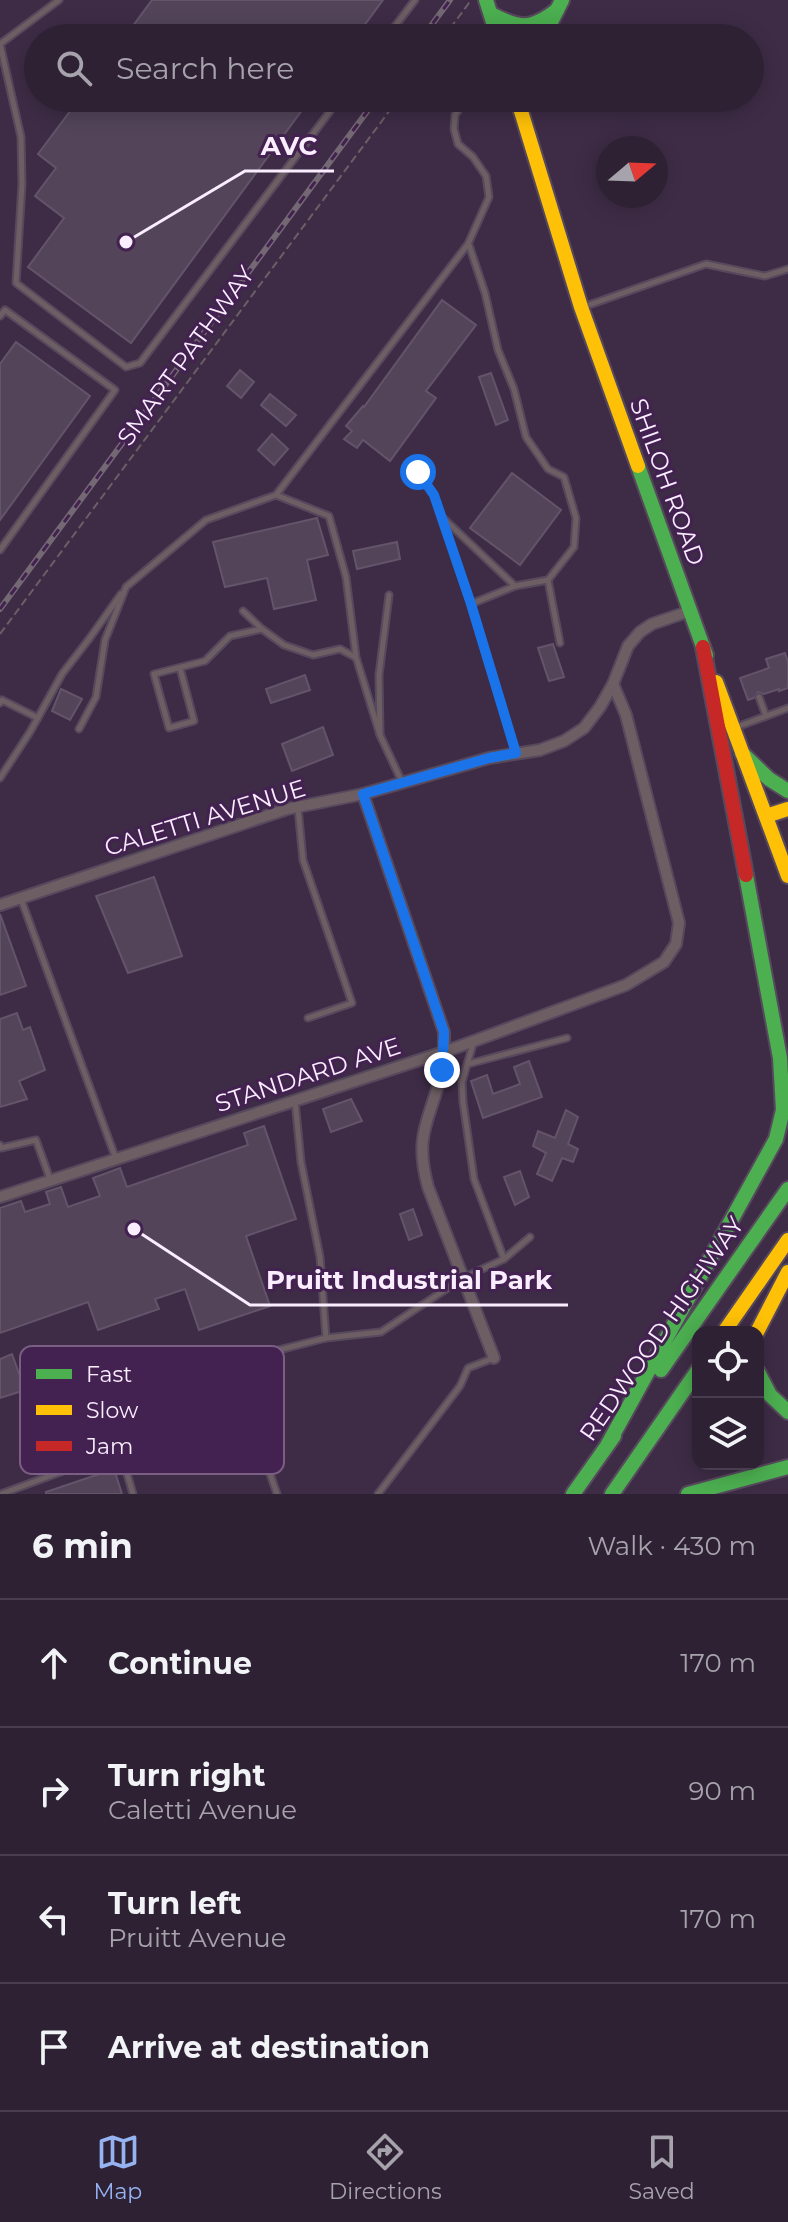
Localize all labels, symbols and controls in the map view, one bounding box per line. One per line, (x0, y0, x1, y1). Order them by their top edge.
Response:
search box (24, 24, 764, 112)
icon: search (52, 46, 96, 90)
text: Search here (116, 50, 294, 87)
callout: AVC (245, 121, 334, 171)
text: AVC (260, 130, 317, 162)
north arrow (596, 136, 668, 208)
street label: SMART PATHWAY (111, 260, 261, 451)
street label: SHILOH ROAD (624, 394, 711, 569)
route start (400, 454, 436, 490)
street label: CALETTI AVENUE (101, 773, 309, 862)
street label: STANDARD AVE (211, 1031, 404, 1118)
route end (424, 1052, 460, 1088)
street label: REDWOOD HIGHWAY (573, 1210, 750, 1446)
callout: Pruitt Industrial Park (250, 1255, 568, 1305)
text: Pruitt Industrial Park (266, 1264, 553, 1296)
map controls (692, 1326, 764, 1470)
button: locate (692, 1326, 764, 1398)
legend (20, 1346, 284, 1474)
text: Fast (86, 1361, 132, 1388)
text: Slow (86, 1397, 139, 1424)
button: layers (692, 1398, 764, 1470)
text: Jam (85, 1433, 133, 1460)
text: 6 min (32, 1525, 133, 1567)
text: Walk · 430 m (587, 1530, 756, 1562)
icon: ahead (32, 1641, 76, 1685)
text: Continue (108, 1645, 252, 1682)
text: 170 m (680, 1647, 756, 1679)
text: Turn right (108, 1757, 265, 1794)
icon: right (32, 1769, 76, 1813)
text: 90 m (689, 1775, 756, 1807)
text: Caletti Avenue (108, 1794, 297, 1826)
text: Turn left (108, 1885, 241, 1922)
icon: left (32, 1897, 76, 1941)
text: 170 m (680, 1903, 756, 1935)
text: Pruitt Avenue (108, 1922, 286, 1954)
icon: arrive (32, 2025, 76, 2069)
text: Arrive at destination (108, 2029, 430, 2066)
tab: Map (93, 2130, 142, 2205)
tab: Directions (329, 2130, 442, 2205)
tab: Saved (629, 2130, 695, 2205)

